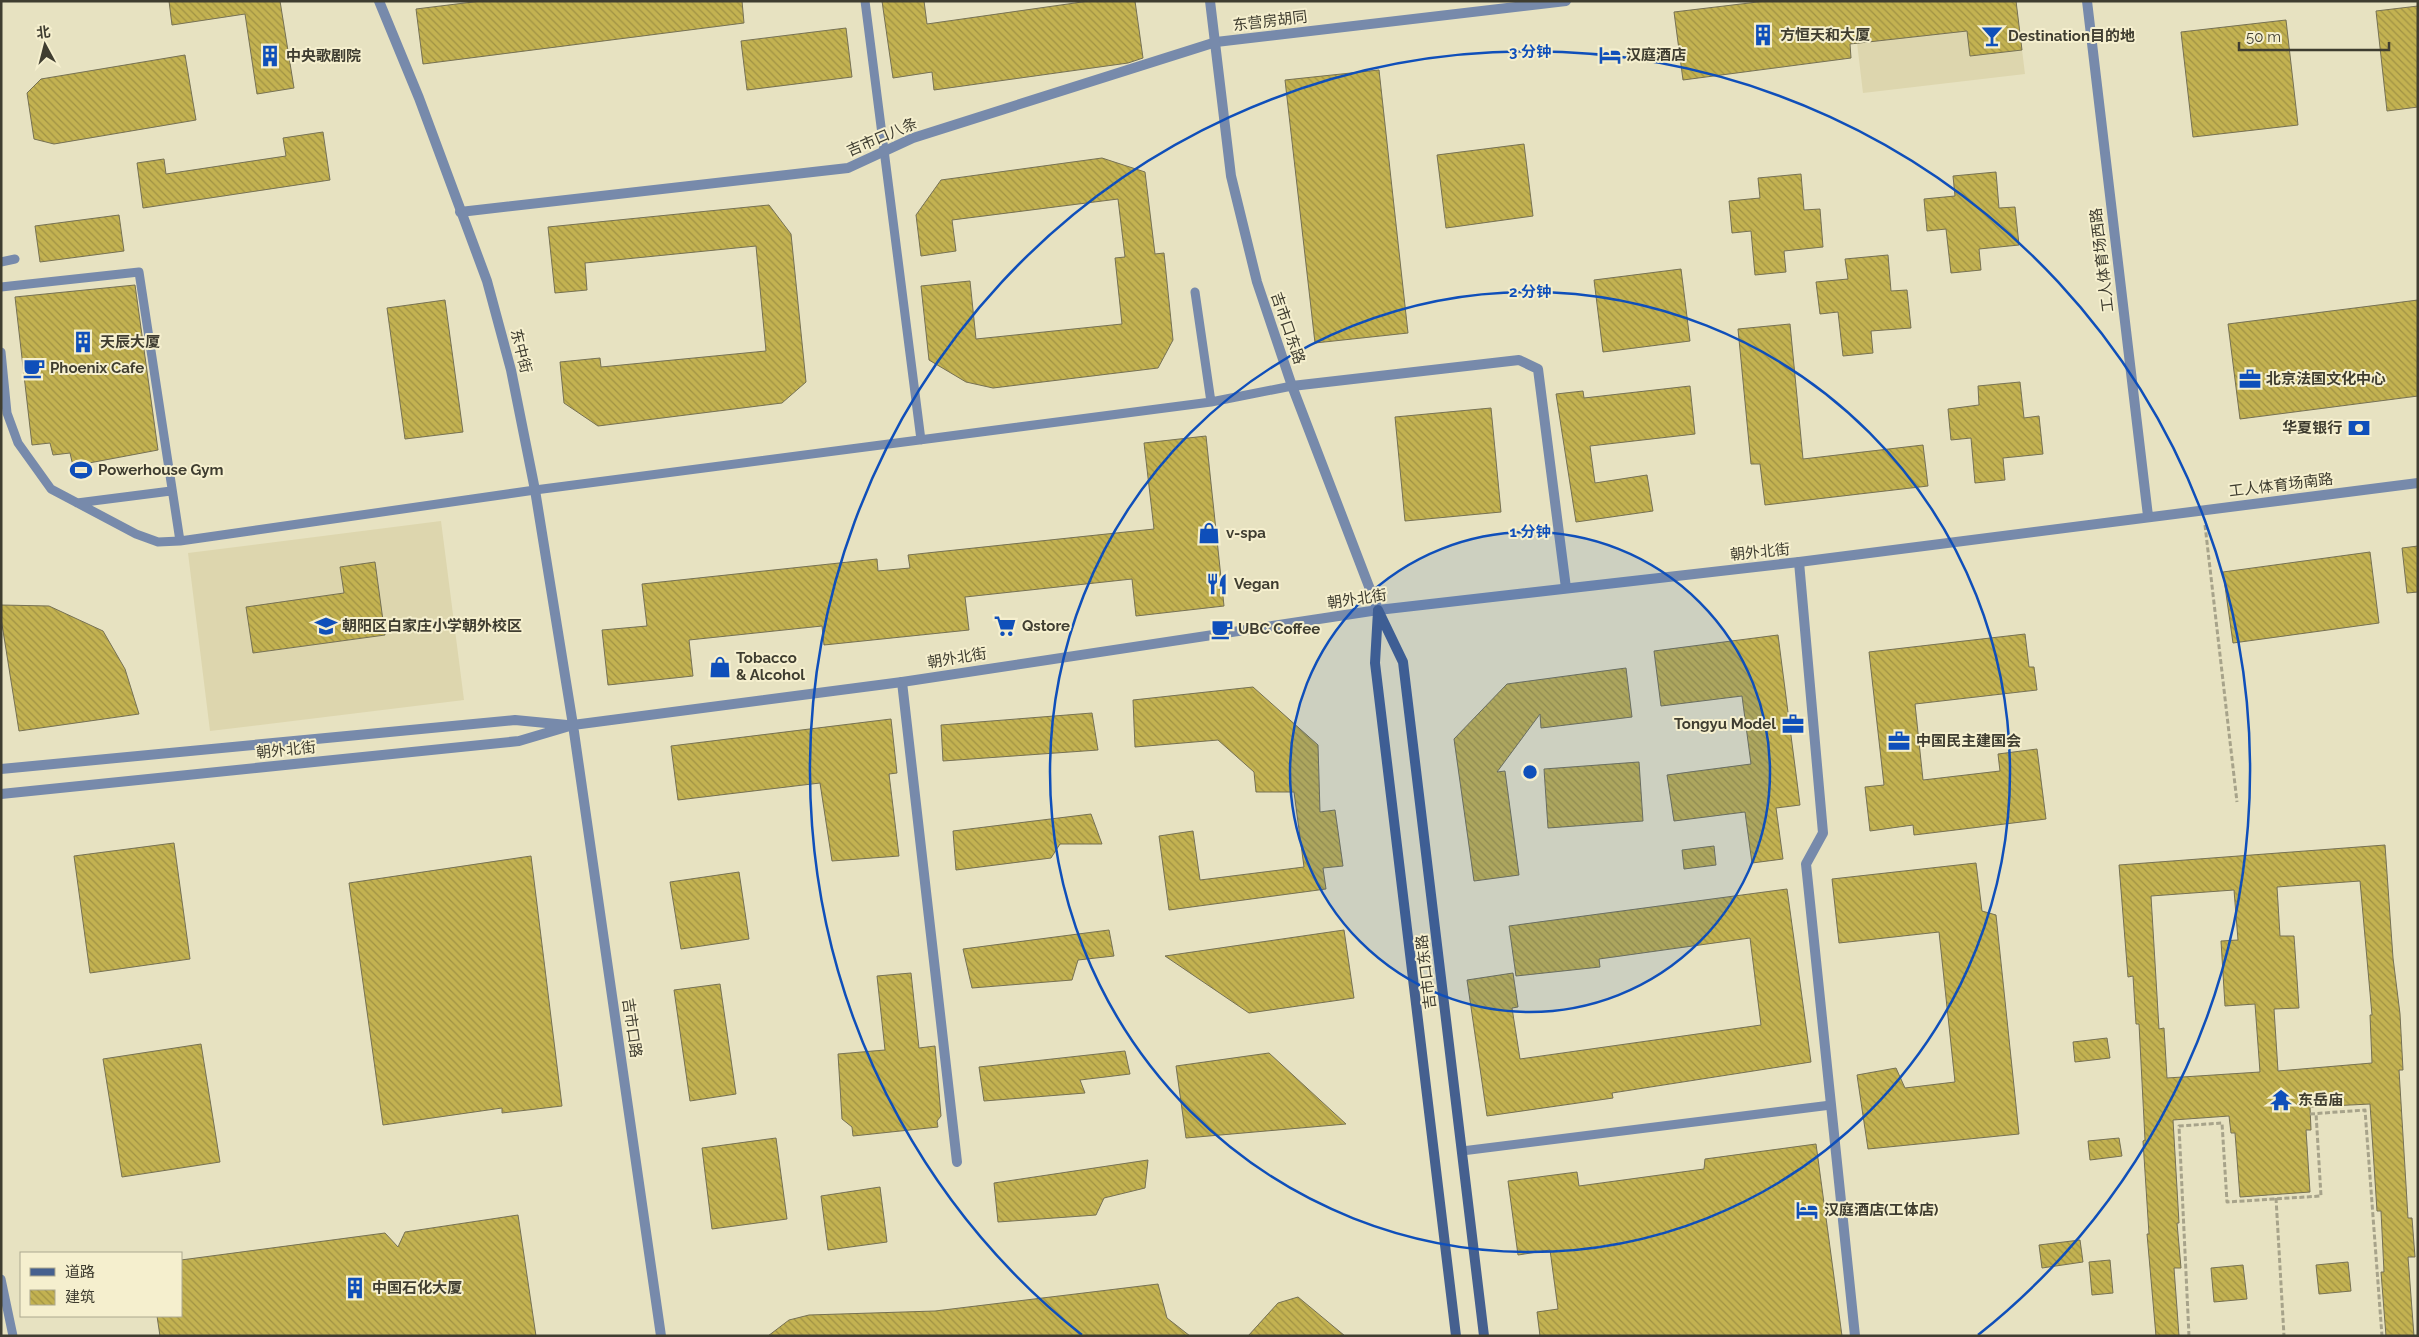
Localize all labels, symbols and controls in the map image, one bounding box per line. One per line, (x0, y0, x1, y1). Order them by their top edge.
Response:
street label: 东营房胡同 (1232, 7, 1308, 35)
north arrow (20, 20, 70, 70)
scale bar (2239, 20, 2389, 52)
building icon: 方恒天和大厦 (1750, 22, 1776, 48)
text: 北 (35, 23, 51, 41)
bar icon: Destination目的地 (1979, 23, 2005, 49)
place label: 方恒天和大厦 (1780, 26, 1870, 44)
place label: Destination目的地 (2008, 27, 2135, 45)
text: 50 m (2246, 28, 2281, 46)
hotel icon: 汉庭酒店 (1597, 42, 1623, 68)
building icon: 中央歌剧院 (257, 43, 283, 69)
text: 3 分钟 (1509, 43, 1551, 61)
place label: 汉庭酒店 (1626, 46, 1686, 64)
place label: 中央歌剧院 (286, 47, 361, 65)
street label: 吉市口八条 (844, 114, 920, 160)
street label: 工人体育场西路 (2087, 207, 2117, 313)
text: 2 分钟 (1509, 283, 1551, 301)
street label: 吉市口东路 (1267, 290, 1309, 366)
street label: 东中街 (507, 327, 535, 375)
building icon: 天辰大厦 (70, 329, 96, 355)
place label: 天辰大厦 (100, 333, 160, 351)
cafe icon: Phoenix Cafe (21, 355, 47, 381)
place label: Phoenix Cafe (50, 359, 144, 377)
office icon: 北京法国文化中心 (2237, 366, 2263, 392)
place label: 北京法国文化中心 (2266, 370, 2386, 388)
bank icon: 华夏银行 (2346, 415, 2372, 441)
place label: 华夏银行 (2282, 419, 2342, 437)
sports icon: Powerhouse Gym (68, 457, 94, 483)
place label: Powerhouse Gym (98, 461, 223, 479)
street label: 工人体育场南路 (2228, 470, 2334, 500)
shop icon: v-spa (1196, 520, 1222, 546)
text: 1 分钟 (1509, 523, 1551, 541)
place label: v-spa (1226, 524, 1266, 542)
street label: 朝外北街 (1729, 540, 1791, 564)
restaurant icon: Vegan (1204, 571, 1230, 597)
place label: Vegan (1234, 575, 1279, 593)
street label: 朝外北街 (1326, 586, 1388, 612)
school or university icon: 朝阳区白家庄小学朝外校区 (313, 613, 339, 639)
supermarket icon: Qstore (992, 613, 1018, 639)
cafe icon: UBC Coffee (1209, 616, 1235, 642)
place label: 朝阳区白家庄小学朝外校区 (342, 617, 522, 635)
place label: Qstore (1022, 617, 1070, 635)
place label: UBC Coffee (1238, 620, 1320, 638)
street label: 朝外北街 (926, 644, 988, 672)
place label: Tobacco & Alcohol (736, 649, 805, 684)
shop icon: Tobacco & Alcohol (707, 654, 733, 680)
office icon: Tongyu Model (1780, 711, 1806, 737)
place label: Tongyu Model (1674, 715, 1776, 733)
office icon: 中国民主建国会 (1886, 728, 1912, 754)
place label: 中国民主建国会 (1916, 732, 2021, 750)
street label: 朝外北街 (255, 738, 317, 762)
centre of rings (1521, 763, 1539, 781)
street label: 吉市口东路 (1412, 934, 1440, 1010)
street label: 吉市口路 (619, 997, 645, 1059)
temple icon: 东岳庙 (2268, 1087, 2294, 1113)
place label: 东岳庙 (2298, 1091, 2343, 1109)
hotel icon: 汉庭酒店(工体店) (1794, 1197, 1820, 1223)
place label: 汉庭酒店(工体店) (1824, 1201, 1939, 1219)
legend (20, 1252, 182, 1317)
text: 道路 (65, 1263, 95, 1281)
building icon: 中国石化大厦 (342, 1275, 368, 1301)
place label: 中国石化大厦 (372, 1279, 462, 1297)
text: 建筑 (65, 1288, 95, 1306)

